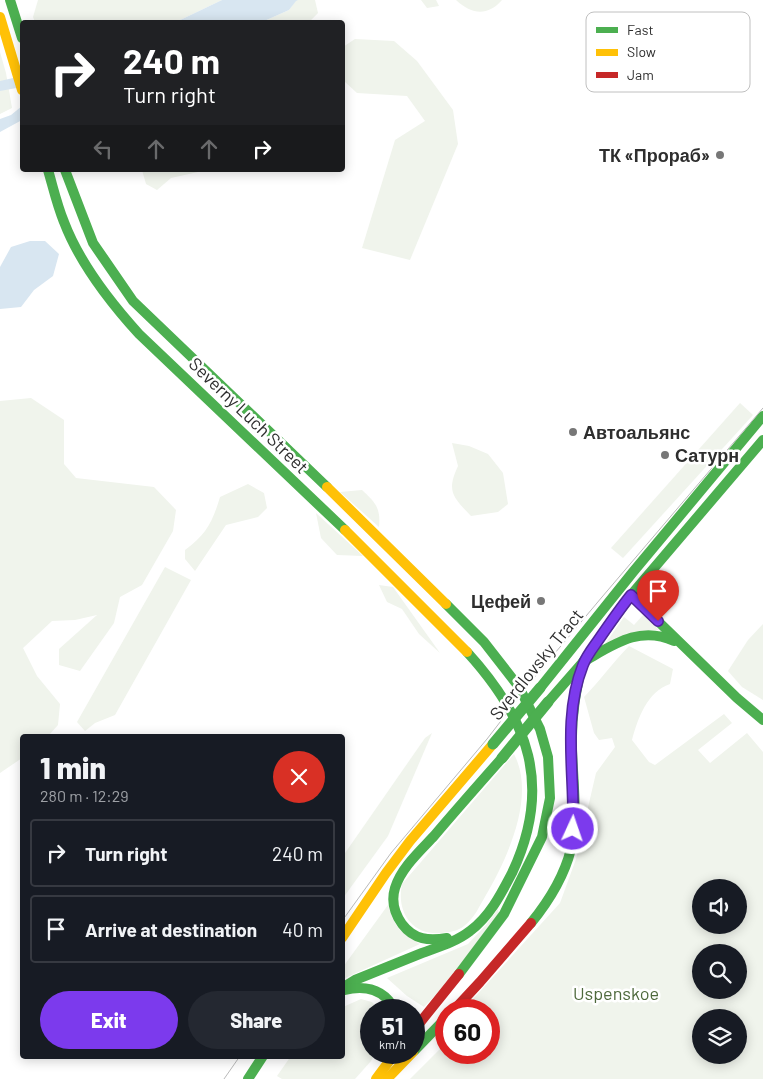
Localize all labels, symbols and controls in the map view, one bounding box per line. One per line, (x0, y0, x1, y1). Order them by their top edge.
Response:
legend (586, 12, 750, 92)
text: Fast (627, 21, 653, 38)
text: 240 m (123, 39, 220, 81)
icon: right (40, 40, 105, 105)
text: Slow (627, 43, 656, 60)
text: Jam (627, 66, 654, 83)
text: Turn right (123, 81, 216, 107)
icon: left (89, 135, 117, 163)
icon: ahead (142, 135, 170, 163)
icon: ahead (195, 135, 223, 163)
icon: right (248, 135, 276, 163)
place label: ТК «Прораб» (599, 144, 710, 166)
marker: ТК «Прораб» (714, 149, 726, 161)
street label: Severny Luch Street (185, 352, 313, 478)
place label: Автоальянс (583, 421, 690, 443)
marker: Автоальянс (567, 426, 579, 438)
place label: Сатурн (675, 444, 739, 466)
marker: Сатурн (659, 449, 671, 461)
pin (637, 570, 679, 621)
icon: arrive (644, 577, 672, 605)
place label: Цефей (471, 590, 531, 612)
marker: Цефей (535, 595, 547, 607)
street label: Sverdlovsky Tract (484, 604, 588, 724)
text: 1 min (40, 749, 106, 785)
button: close (273, 751, 325, 803)
text: 280 m · 12:29 (40, 786, 129, 805)
position arrow (546, 802, 598, 854)
icon: right (42, 839, 70, 867)
text: Turn right (85, 842, 167, 865)
text: 240 m (272, 842, 323, 865)
map controls (692, 879, 747, 1064)
button: sound (692, 879, 747, 934)
icon: arrive (42, 915, 70, 943)
text: Arrive at destination (85, 918, 257, 941)
text: 40 m (282, 918, 323, 941)
button: search (692, 944, 747, 999)
park label: Uspenskoe (573, 982, 659, 1004)
button: Exit (40, 991, 178, 1049)
button: Share (188, 991, 325, 1049)
speed limit sign: 60 (435, 999, 500, 1064)
button: layers (692, 1009, 747, 1064)
text: 51 (381, 1010, 404, 1040)
text: km/h (379, 1037, 406, 1051)

